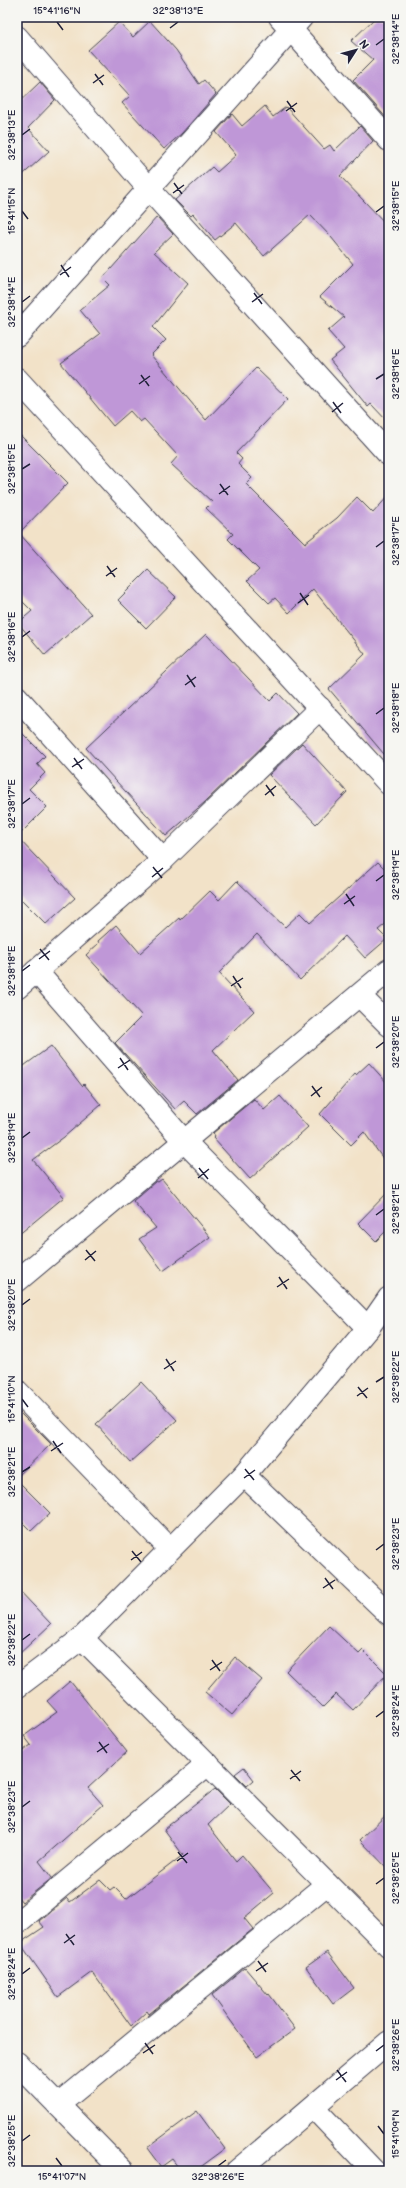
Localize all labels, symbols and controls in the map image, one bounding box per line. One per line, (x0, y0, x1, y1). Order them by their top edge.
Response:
text: 15°41'16"N (33, 5, 81, 17)
text: 32°38'13"E (153, 5, 204, 17)
text: 32°38'14"E (390, 13, 402, 64)
north arrow (336, 30, 376, 70)
text: N (356, 37, 371, 52)
text: 32°38'13"E (6, 109, 18, 160)
text: 32°38'15"E (390, 180, 402, 231)
text: 15°41'15"N (6, 187, 18, 235)
text: 32°38'14"E (6, 276, 18, 327)
text: 32°38'16"E (390, 348, 402, 399)
text: 32°38'15"E (6, 443, 18, 494)
text: 32°38'17"E (390, 516, 402, 566)
text: 32°38'16"E (6, 611, 18, 662)
text: 32°38'18"E (390, 682, 402, 733)
text: 32°38'17"E (6, 779, 18, 829)
text: 32°38'19"E (390, 849, 402, 900)
text: 32°38'18"E (6, 945, 18, 996)
text: 32°38'20"E (390, 1015, 402, 1068)
text: 32°38'19"E (6, 1112, 18, 1163)
text: 32°38'21"E (390, 1183, 402, 1234)
text: 32°38'20"E (6, 1278, 18, 1331)
text: 32°38'22"E (390, 1350, 402, 1403)
text: 15°41'10"N (6, 1375, 18, 1423)
text: 32°38'21"E (6, 1446, 18, 1497)
text: 32°38'23"E (390, 1517, 402, 1570)
text: 32°38'22"E (6, 1613, 18, 1666)
text: 32°38'24"E (390, 1684, 402, 1737)
text: 32°38'23"E (6, 1780, 18, 1833)
text: 32°38'25"E (390, 1851, 402, 1904)
text: 32°38'24"E (6, 1947, 18, 2000)
text: 32°38'26"E (390, 2018, 402, 2071)
text: 15°41'09"N (390, 2109, 402, 2159)
text: 32°38'25"E (6, 2114, 18, 2167)
text: 15°41'07"N (38, 2171, 86, 2183)
text: 32°38'26"E (192, 2171, 245, 2183)

